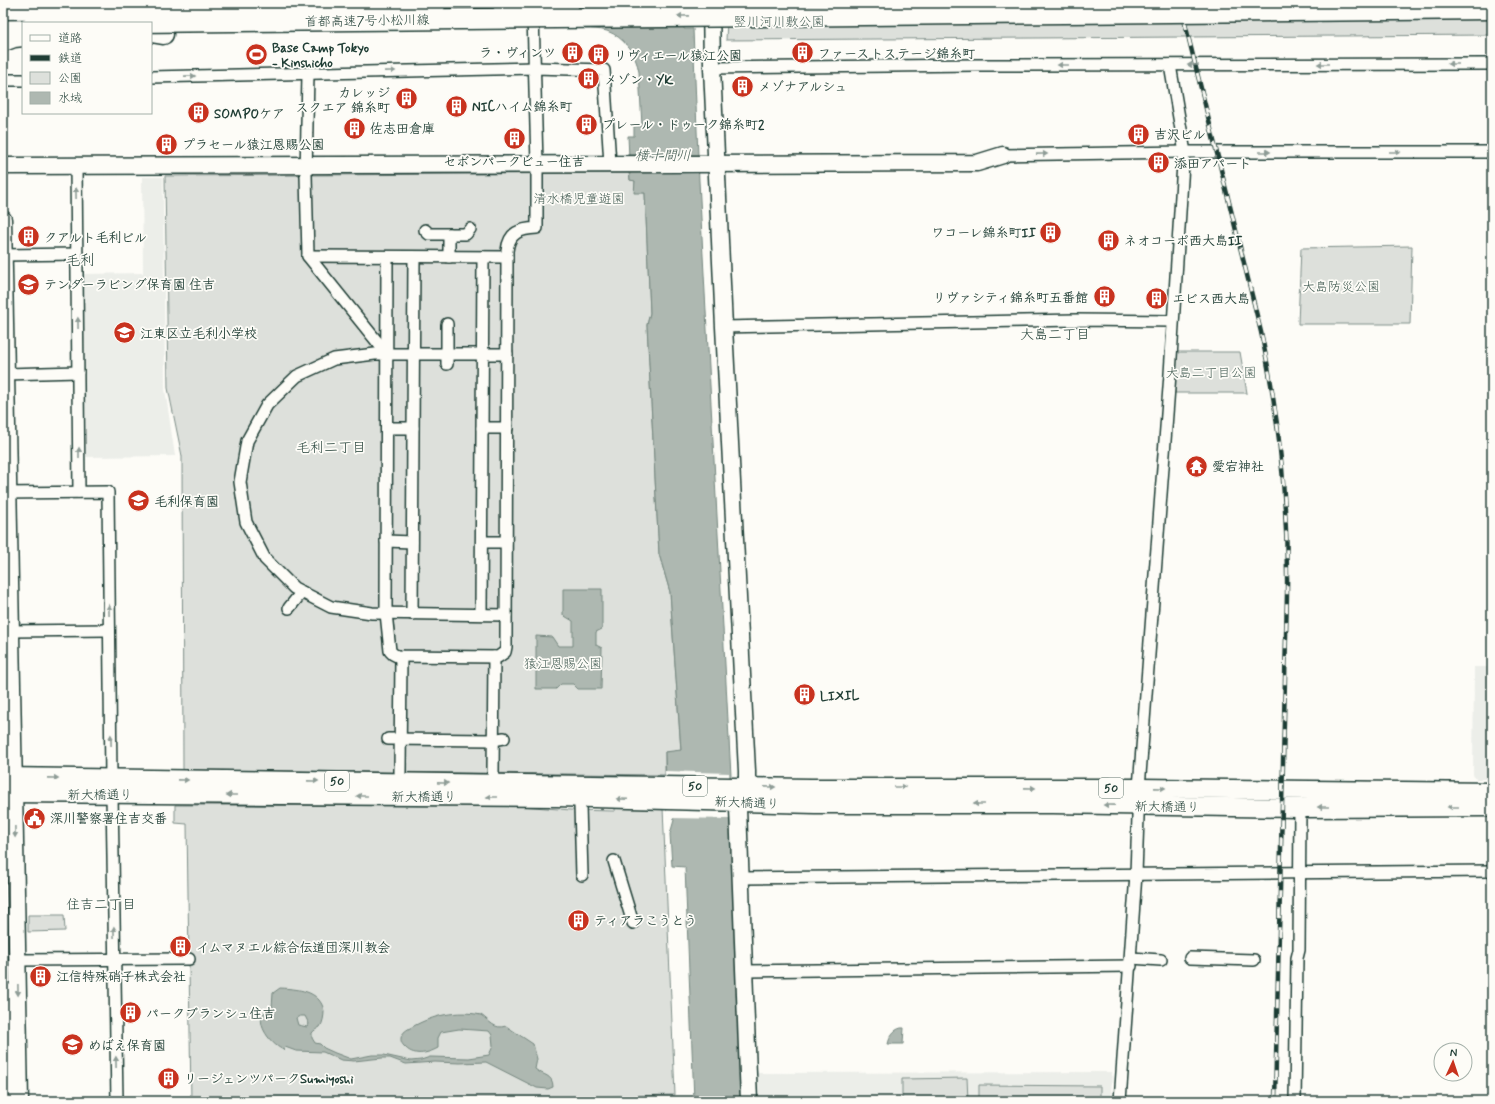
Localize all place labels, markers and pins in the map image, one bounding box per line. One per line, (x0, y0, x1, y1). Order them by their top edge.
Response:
building icon: ラ・ヴィンツ (559, 39, 585, 65)
place label: Base Camp Tokyo - Kinshicho (272, 40, 370, 72)
building icon: ファーストステージ錦糸町 (789, 40, 815, 66)
sports icon: Base Camp Tokyo - Kinshicho (244, 41, 270, 67)
building icon: リヴィエール猿江公園 (585, 42, 611, 68)
place label: ラ・ヴィンツ (479, 45, 556, 62)
place label: ファーストステージ錦糸町 (818, 46, 975, 63)
place label: リヴィエール猿江公園 (614, 48, 742, 65)
building icon: メゾン・YK (576, 66, 602, 92)
place label: メゾン・YK (604, 72, 673, 89)
building icon: メゾナアルシュ (729, 73, 755, 99)
place label: メゾナアルシュ (758, 79, 847, 96)
place label: カレッジ スクエア 錦糸町 (295, 85, 390, 117)
building icon: カレッジ スクエア 錦糸町 (393, 86, 419, 112)
building icon: NICハイム錦糸町 (443, 93, 469, 119)
place label: NICハイム錦糸町 (472, 99, 573, 116)
building icon: SOMPOケア (186, 100, 212, 126)
place label: SOMPOケア (214, 106, 285, 123)
building icon: プレール・ドゥーク錦糸町2 (573, 111, 599, 137)
building icon: 佐志田倉庫 (342, 115, 368, 141)
place label: プレール・ドゥーク錦糸町2 (602, 117, 765, 134)
place label: 佐志田倉庫 (370, 121, 435, 138)
building icon: 吉沢ビル (1125, 121, 1151, 147)
building icon: セボンパークビュー住吉 (501, 126, 527, 152)
place label: 吉沢ビル (1154, 127, 1206, 144)
building icon: プラセール猿江恩賜公園 (153, 131, 179, 157)
place label: プラセール猿江恩賜公園 (182, 137, 324, 154)
building icon: 添田アパート (1145, 150, 1171, 176)
place label: セボンパークビュー住吉 (443, 154, 585, 171)
place label: 添田アパート (1174, 156, 1251, 173)
building icon: ワコーレ錦糸町II (1038, 219, 1064, 245)
building icon: クアルト毛利ビル (16, 224, 42, 250)
place label: ワコーレ錦糸町II (931, 225, 1036, 242)
building icon: ネオコーポ西大島II (1095, 227, 1121, 253)
place label: クアルト毛利ビル (44, 230, 147, 247)
place label: ネオコーポ西大島II (1124, 233, 1243, 250)
school or university icon: テンダーラビング保育園 住吉 (16, 271, 42, 297)
place label: テンダーラビング保育園 住吉 (44, 277, 215, 294)
building icon: リヴァシティ錦糸町五番館 (1091, 284, 1117, 310)
building icon: エビス西大島 (1143, 285, 1169, 311)
place label: リヴァシティ錦糸町五番館 (933, 290, 1088, 307)
place label: エビス西大島 (1172, 291, 1250, 308)
school or university icon: 江東区立毛利小学校 (111, 320, 137, 346)
place label: 江東区立毛利小学校 (140, 326, 257, 343)
temple icon: 愛宕神社 (1183, 453, 1209, 479)
place label: 愛宕神社 (1212, 459, 1264, 476)
school or university icon: 毛利保育園 (126, 488, 152, 514)
place label: 毛利保育園 (154, 494, 219, 511)
building icon: LIXIL (791, 682, 817, 708)
place label: LIXIL (820, 688, 860, 705)
public building icon: 深川警察署住吉交番 (22, 805, 48, 831)
place label: 深川警察署住吉交番 (50, 811, 167, 828)
building icon: ティアラこうとう (566, 907, 592, 933)
place label: ティアラこうとう (594, 913, 697, 930)
building icon: イムマヌエル綜合伝道団深川教会 (168, 934, 194, 960)
place label: イムマヌエル綜合伝道団深川教会 (196, 940, 390, 957)
building icon: 江信特殊硝子株式会社 (28, 963, 54, 989)
place label: 江信特殊硝子株式会社 (56, 969, 186, 986)
building icon: パークブランシュ住吉 (117, 1000, 143, 1026)
place label: パークブランシュ住吉 (146, 1006, 275, 1023)
school or university icon: めばえ保育園 (60, 1032, 86, 1058)
place label: めばえ保育園 (88, 1038, 166, 1055)
building icon: リージェンツパークSumiyoshi (155, 1065, 181, 1091)
place label: リージェンツパークSumiyoshi (184, 1071, 353, 1088)

